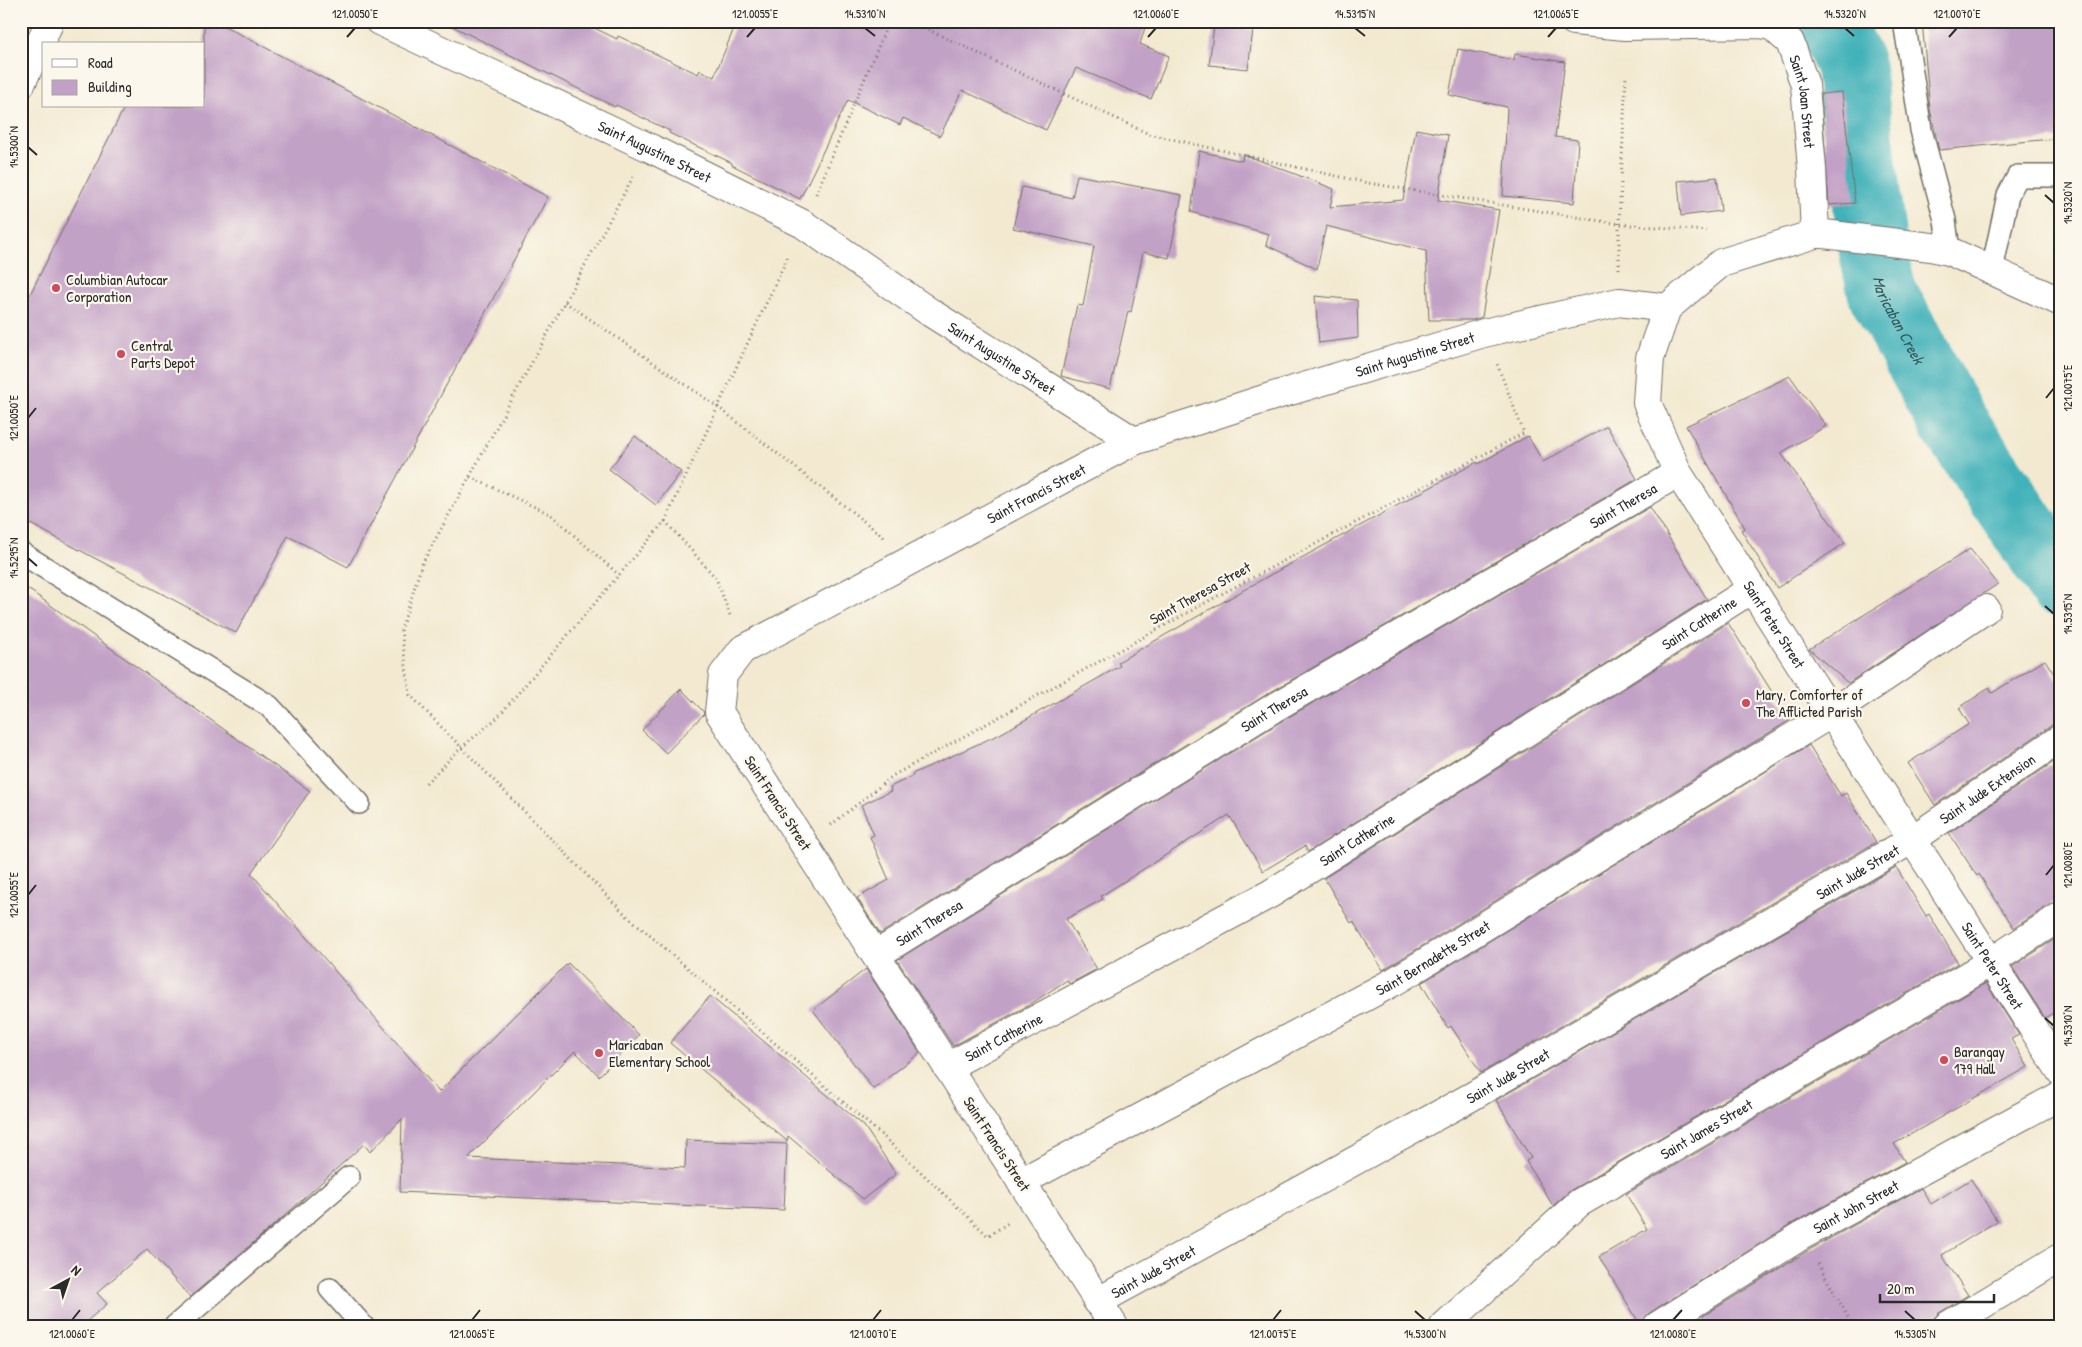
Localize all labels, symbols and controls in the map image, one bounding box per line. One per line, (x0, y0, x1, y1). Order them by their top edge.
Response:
text: 121.0050°E (332, 5, 379, 22)
text: 121.0055°E (732, 5, 779, 22)
text: 14.5310°N (845, 5, 885, 22)
text: 121.0060°E (1133, 5, 1180, 22)
text: 14.5315°N (1335, 5, 1375, 22)
text: 121.0065°E (1533, 5, 1579, 22)
text: 14.5320°N (1824, 5, 1866, 22)
text: 121.0070°E (1933, 5, 1981, 22)
legend (42, 42, 205, 108)
text: Road (88, 52, 113, 73)
street label: Saint Joan Street (1785, 52, 1821, 150)
text: Building (88, 76, 132, 97)
street label: Saint Augustine Street (595, 115, 716, 188)
text: 14.5300°N (5, 126, 22, 168)
text: 14.5320°N (2059, 182, 2076, 224)
place label: Columbian Autocar Corporation (66, 269, 168, 307)
water label: Maricaban Creek (1868, 274, 1931, 369)
marker: Columbian Autocar Corporation (50, 282, 62, 294)
street label: Saint Augustine Street (944, 316, 1060, 400)
street label: Saint Augustine Street (1353, 326, 1478, 381)
place label: Central Parts Depot (131, 335, 196, 373)
marker: Central Parts Depot (115, 348, 127, 360)
text: 121.0075°E (2059, 364, 2076, 411)
text: 121.0050°E (5, 394, 22, 441)
street label: Saint Francis Street (983, 458, 1090, 528)
street label: Saint Theresa (1585, 477, 1660, 533)
text: 14.5295°N (5, 538, 22, 578)
street label: Saint Theresa Street (1146, 556, 1255, 629)
street label: Saint Peter Street (1739, 576, 1811, 673)
street label: Saint Catherine (1657, 591, 1741, 654)
text: 14.5315°N (2059, 594, 2076, 634)
street label: Saint Theresa (1236, 680, 1311, 737)
place label: Mary, Comforter of The Afflicted Parish (1756, 684, 1863, 722)
marker: Mary, Comforter of The Afflicted Parish (1740, 697, 1752, 709)
street label: Saint Jude Extension (1935, 748, 2039, 829)
street label: Saint Francis Street (740, 752, 817, 855)
street label: Saint Catherine (1315, 808, 1398, 871)
street label: Saint Jude Street (1812, 838, 1904, 904)
text: 121.0080°E (2059, 841, 2076, 888)
text: 121.0055°E (5, 871, 22, 918)
street label: Saint Theresa (892, 894, 966, 951)
street label: Saint Bernadette Street (1372, 914, 1495, 1000)
street label: Saint Peter Street (1957, 918, 2029, 1014)
text: 14.5310°N (2059, 1006, 2076, 1046)
street label: Saint Catherine (961, 1007, 1046, 1066)
place label: Maricaban Elementary School (609, 1034, 710, 1072)
place label: Barangay 179 Hall (1954, 1041, 2005, 1079)
street label: Saint Jude Street (1462, 1043, 1554, 1108)
marker: Maricaban Elementary School (593, 1047, 605, 1059)
marker: Barangay 179 Hall (1938, 1054, 1950, 1066)
street label: Saint Francis Street (959, 1093, 1036, 1196)
street label: Saint James Street (1656, 1093, 1757, 1164)
street label: Saint John Street (1809, 1174, 1903, 1238)
street label: Saint Jude Street (1107, 1239, 1200, 1303)
north arrow (42, 1254, 92, 1304)
text: N (68, 1260, 86, 1280)
scale bar (1880, 1272, 1993, 1304)
text: 20 m (1887, 1278, 1914, 1299)
text: 121.0060°E (49, 1325, 96, 1342)
text: 121.0065°E (449, 1325, 495, 1342)
text: 121.0070°E (849, 1325, 897, 1342)
text: 121.0075°E (1250, 1325, 1297, 1342)
text: 14.5300°N (1404, 1325, 1446, 1342)
text: 121.0080°E (1650, 1325, 1697, 1342)
text: 14.5305°N (1894, 1325, 1936, 1342)

